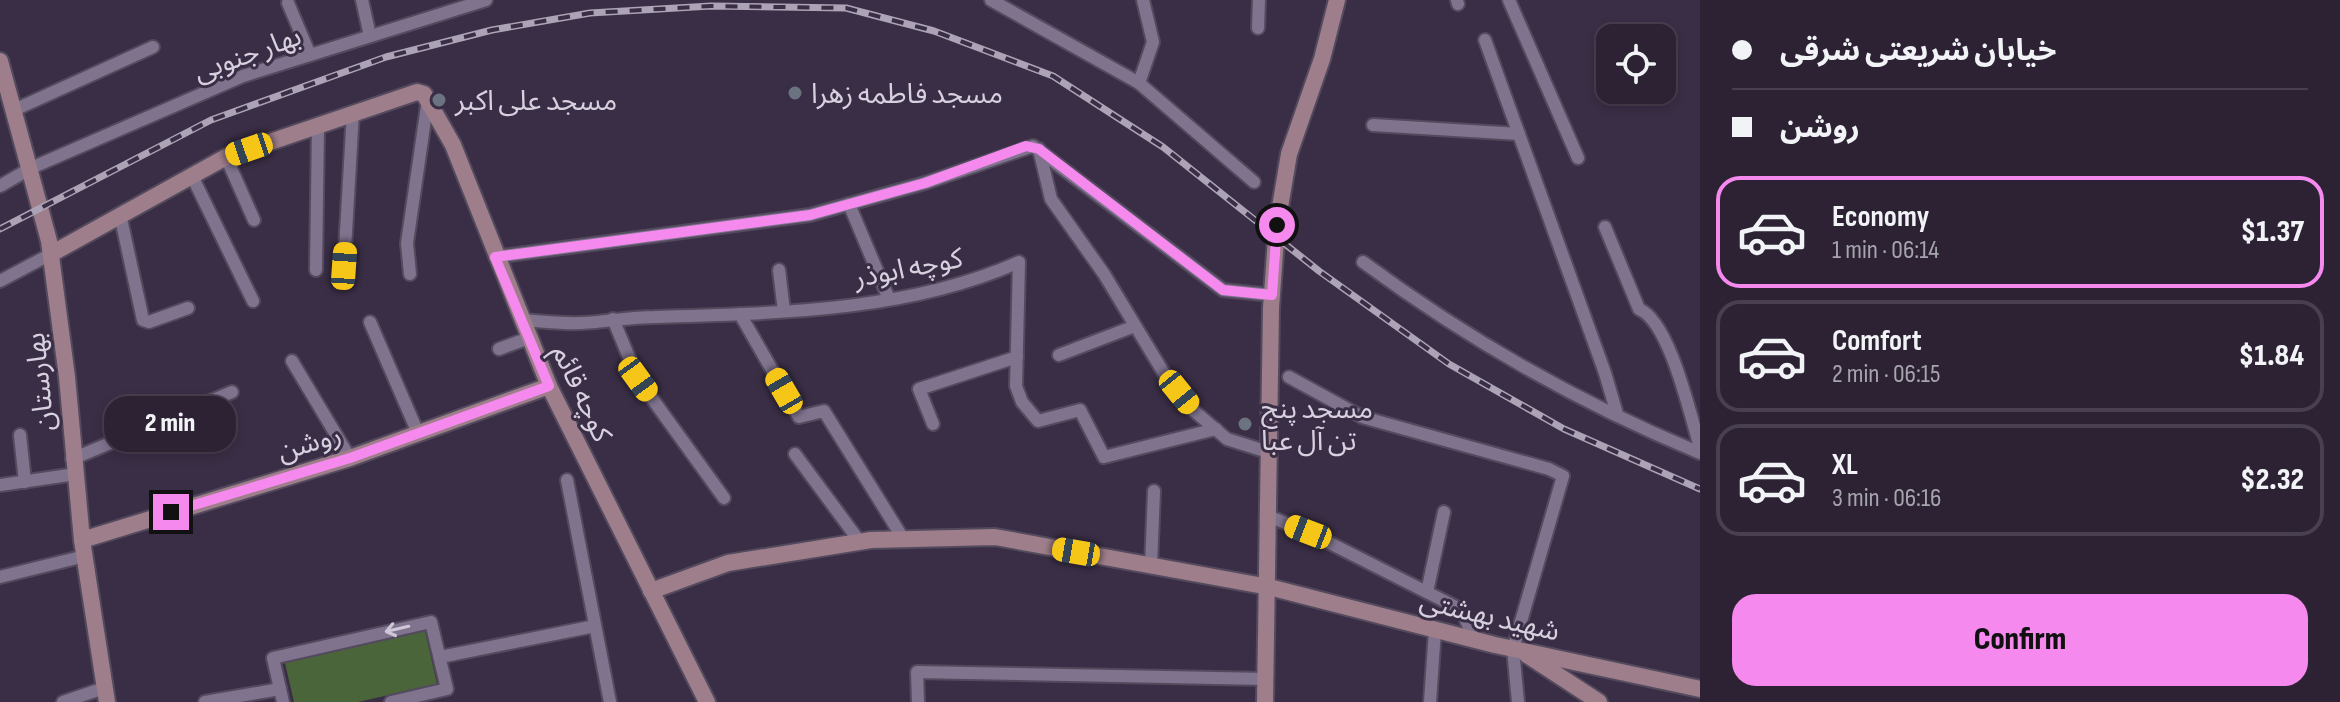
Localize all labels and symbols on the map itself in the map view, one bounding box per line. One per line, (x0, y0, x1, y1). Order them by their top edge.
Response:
street label: بهار جنوبی (189, 20, 306, 89)
place label: مسجد فاطمه زهرا (811, 78, 1003, 111)
marker: مسجد فاطمه زهرا (786, 84, 804, 102)
place label: مسجد علی اکبر (454, 85, 617, 118)
marker: مسجد علی اکبر (430, 91, 448, 109)
car (222, 130, 276, 168)
route start (1259, 207, 1295, 243)
car (330, 241, 358, 291)
street label: کوچه ابوذر (850, 242, 966, 295)
street label: بهارستان (19, 331, 62, 433)
street label: کوچه قائم (541, 340, 619, 449)
car (614, 353, 662, 405)
car (762, 364, 806, 418)
car (1155, 366, 1203, 418)
place label: مسجد پنج تن آل عبا (1261, 393, 1373, 458)
callout: 2 min (105, 396, 237, 452)
marker: مسجد پنج تن آل عبا (1236, 415, 1254, 433)
street label: روشن (273, 418, 345, 469)
route end (153, 494, 189, 530)
car (1281, 512, 1335, 552)
car (1050, 536, 1102, 568)
street label: شهید بهشتی (1417, 584, 1563, 649)
one-way arrow (385, 622, 411, 637)

